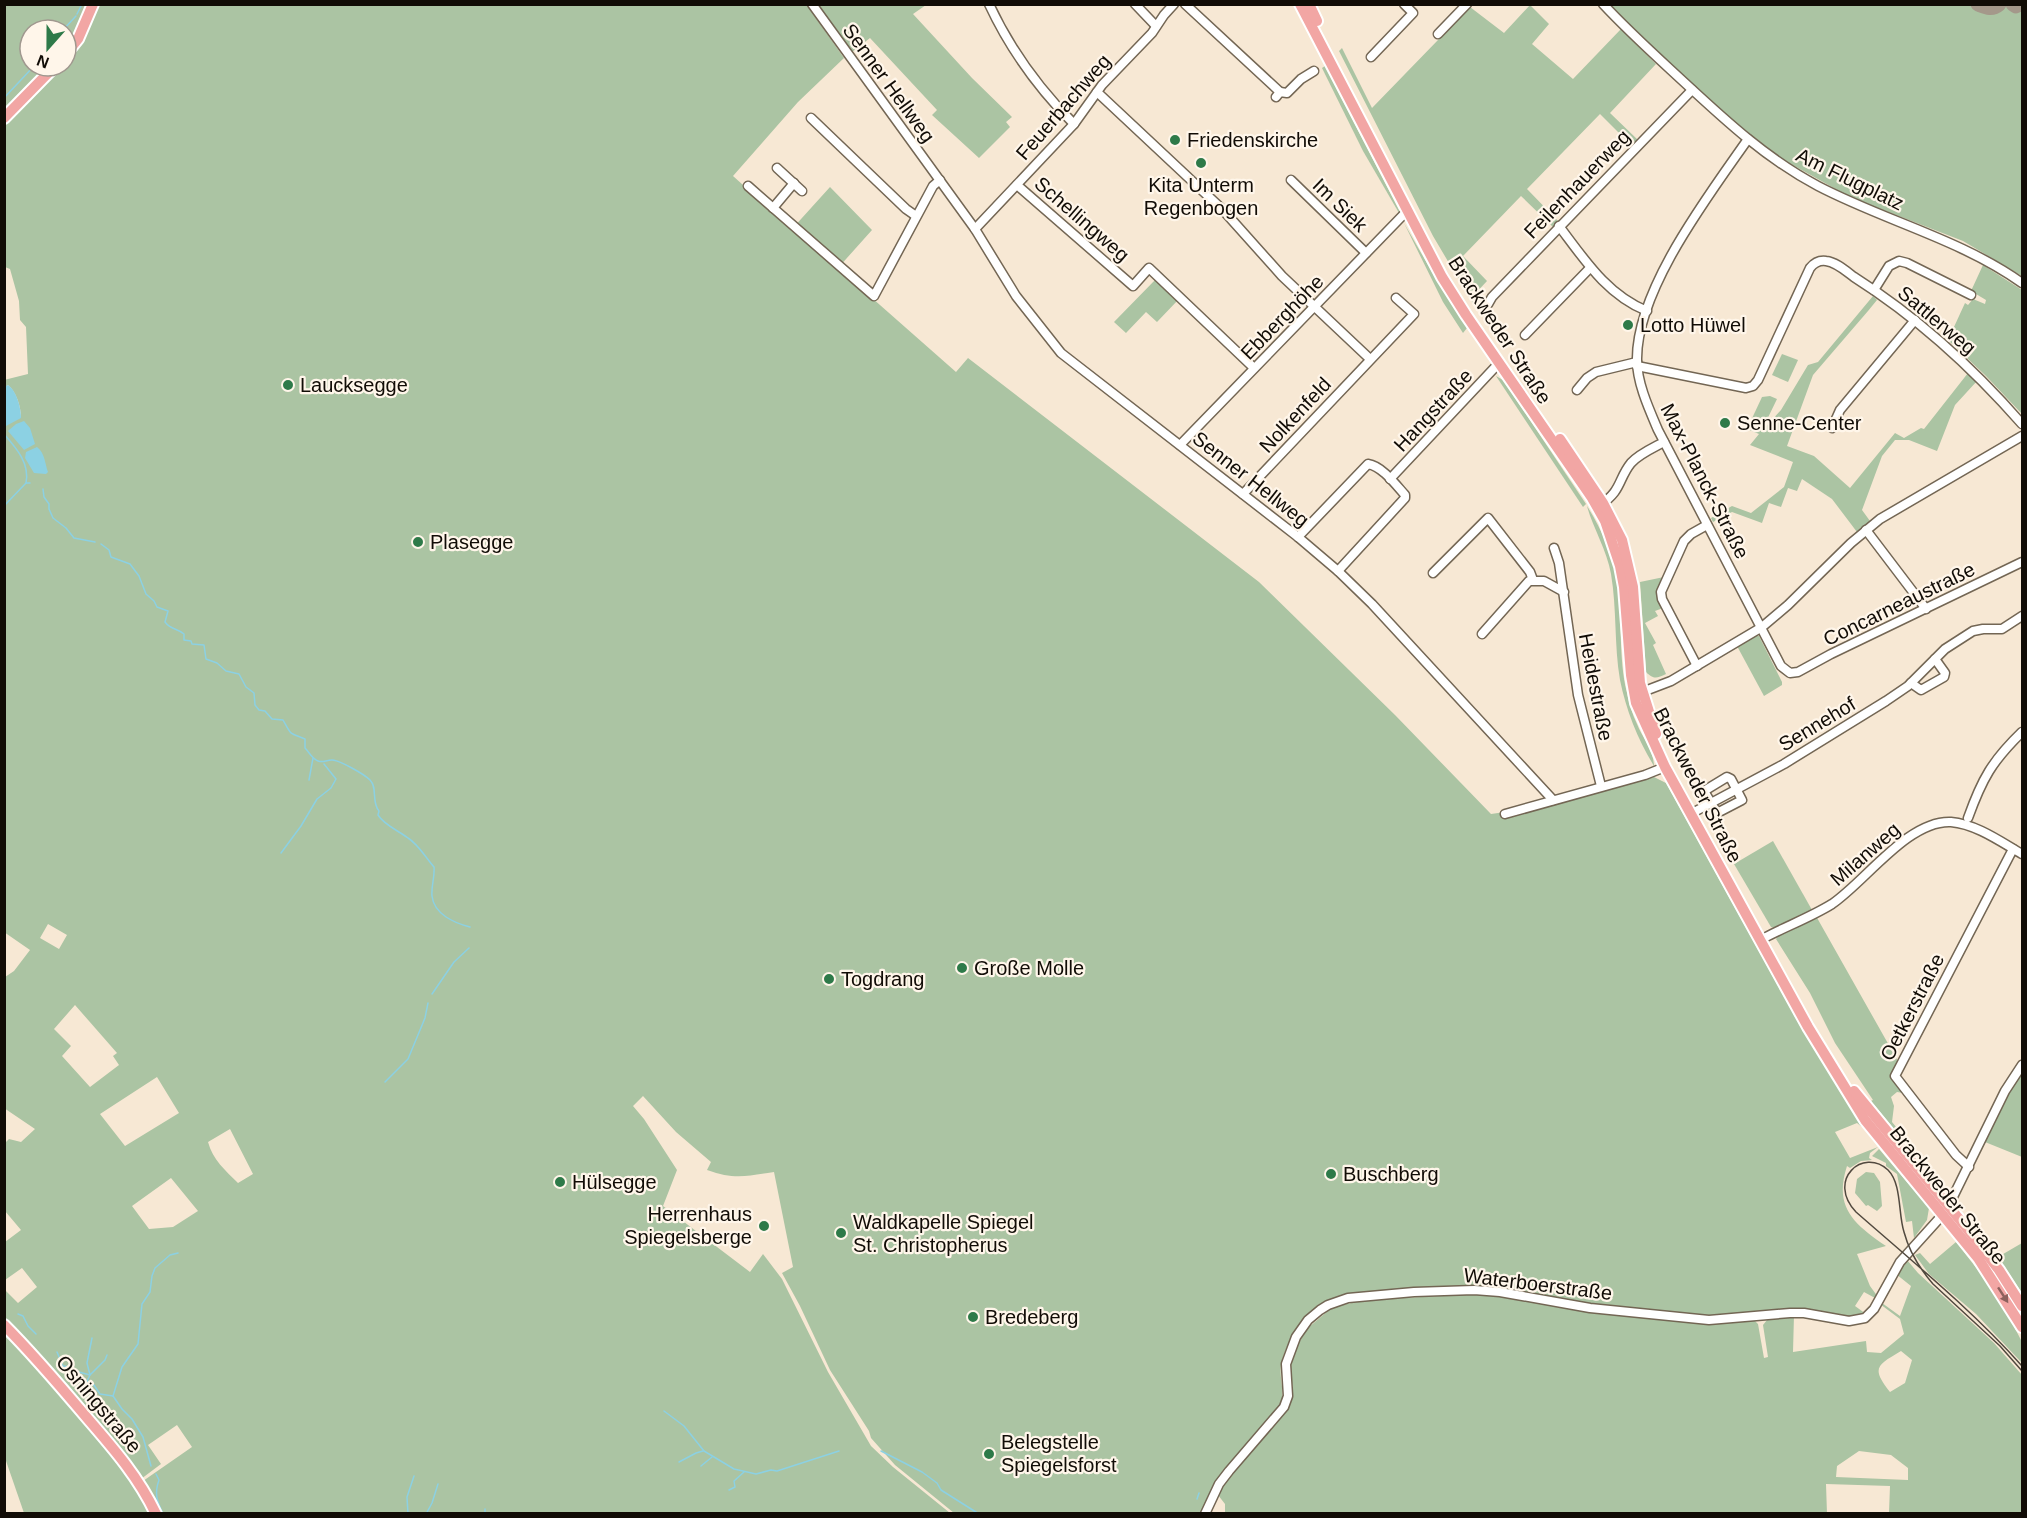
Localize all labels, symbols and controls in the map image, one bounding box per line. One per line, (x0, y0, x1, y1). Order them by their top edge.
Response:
north arrow (18, 18, 78, 78)
street label: Senner Hellweg (839, 19, 939, 147)
street label: Feuerbachweg (1011, 50, 1115, 164)
text: N (34, 52, 51, 72)
street label: Feilenhauerweg (1520, 125, 1634, 243)
place label: Friedenskirche (1187, 129, 1318, 151)
marker: Friedenskirche (1168, 133, 1182, 147)
street label: Am Flugplatz (1793, 144, 1907, 214)
marker: Kita Unterm Regenbogen (1194, 156, 1208, 170)
street label: Schellingweg (1030, 172, 1134, 266)
place label: Kita Unterm Regenbogen (1144, 174, 1258, 219)
street label: Im Siek (1308, 174, 1372, 237)
street label: Brackweder Straße (1444, 252, 1556, 408)
street label: Ebberghöhe (1236, 270, 1328, 364)
street label: Sattlerweg (1894, 281, 1980, 359)
place label: Lotto Hüwel (1640, 314, 1746, 336)
marker: Lotto Hüwel (1621, 318, 1635, 332)
street label: Hangstraße (1389, 364, 1477, 456)
street label: Nolkenfeld (1255, 373, 1335, 457)
place label: Laucksegge (300, 374, 408, 396)
marker: Laucksegge (281, 378, 295, 392)
street label: Max-Planck-Straße (1656, 400, 1754, 562)
place label: Senne-Center (1737, 412, 1862, 434)
marker: Senne-Center (1718, 416, 1732, 430)
street label: Senner Hellweg (1189, 427, 1313, 531)
place label: Plasegge (430, 531, 513, 553)
marker: Plasegge (411, 535, 425, 549)
street label: Concarneaustraße (1820, 558, 1978, 650)
street label: Heidestraße (1575, 631, 1617, 743)
street label: Sennehof (1775, 692, 1860, 755)
street label: Brackweder Straße (1649, 704, 1747, 866)
street label: Milanweg (1826, 818, 1904, 890)
street label: Oetkerstraße (1876, 950, 1948, 1064)
place label: Große Molle (974, 957, 1084, 979)
marker: Große Molle (955, 961, 969, 975)
place label: Togdrang (841, 968, 924, 990)
marker: Togdrang (822, 972, 836, 986)
street label: Brackweder Straße (1886, 1122, 2010, 1268)
place label: Buschberg (1343, 1163, 1439, 1185)
marker: Buschberg (1324, 1167, 1338, 1181)
place label: Hülsegge (572, 1171, 657, 1193)
marker: Hülsegge (553, 1175, 567, 1189)
place label: Herrenhaus Spiegelsberge (624, 1203, 752, 1248)
place label: Waldkapelle Spiegel St. Christopherus (853, 1211, 1033, 1256)
marker: Herrenhaus Spiegelsberge (757, 1219, 771, 1233)
marker: Waldkapelle Spiegel St. Christopherus (834, 1226, 848, 1240)
street label: Waterboerstraße (1463, 1264, 1613, 1304)
one-way arrow (1998, 1287, 2009, 1303)
place label: Bredeberg (985, 1306, 1078, 1328)
marker: Bredeberg (966, 1310, 980, 1324)
street label: Osningstraße (52, 1351, 146, 1457)
place label: Belegstelle Spiegelsforst (1001, 1431, 1117, 1476)
marker: Belegstelle Spiegelsforst (982, 1447, 996, 1461)

